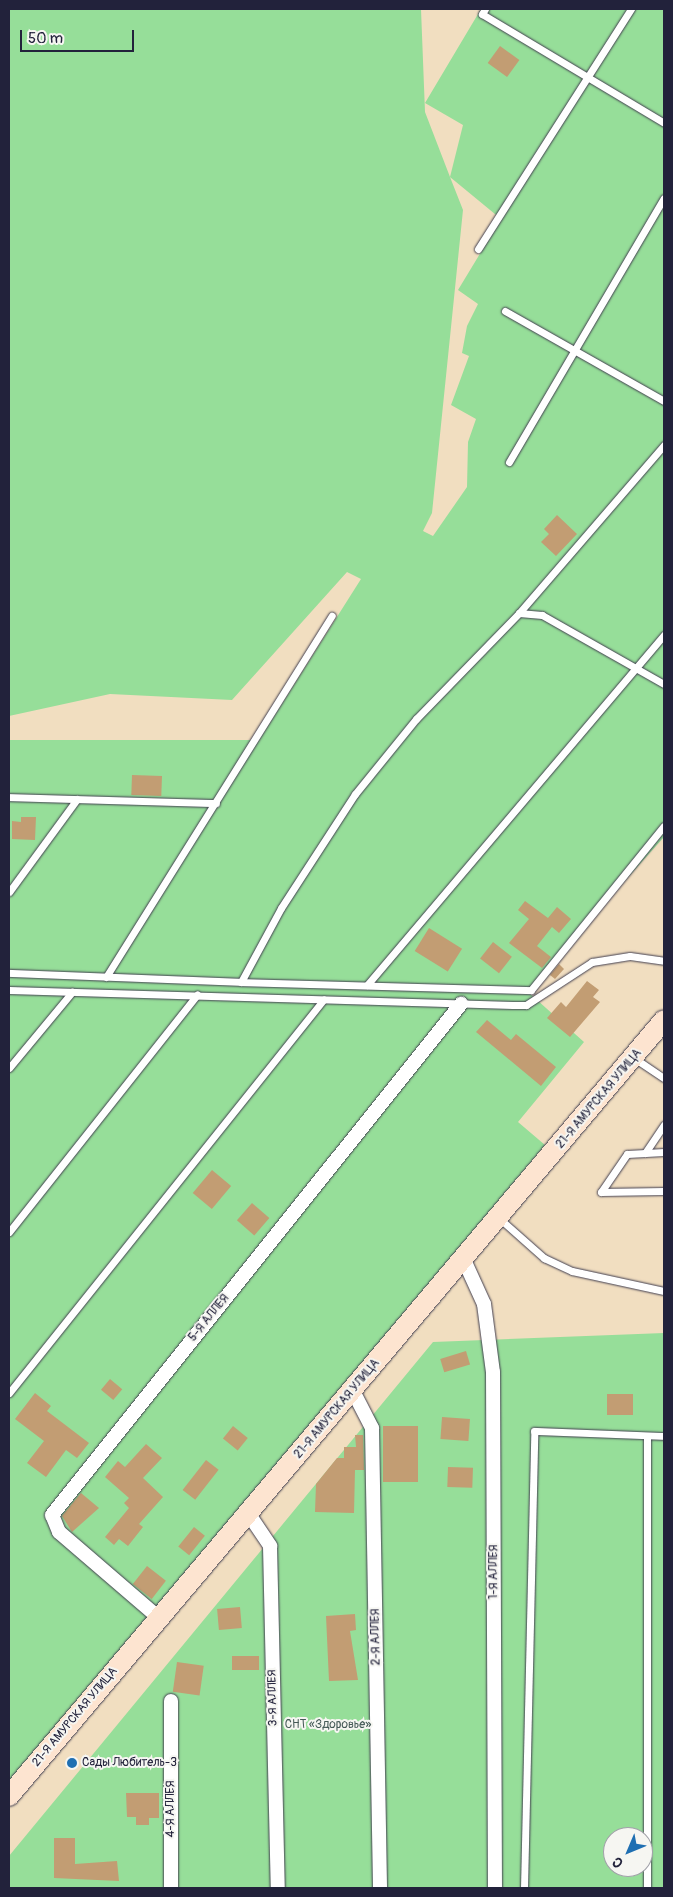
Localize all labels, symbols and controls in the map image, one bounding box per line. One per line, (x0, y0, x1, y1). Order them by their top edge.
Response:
scale bar (22, 20, 136, 52)
text: 50 m (28, 29, 63, 48)
street label: 21-Я АМУРСКАЯ УЛИЦА (553, 1046, 645, 1152)
street label: 5-Я АЛЛЕЯ (186, 1291, 232, 1345)
street label: 21-Я АМУРСКАЯ УЛИЦА (291, 1356, 383, 1462)
street label: 1-Я АЛЛЕЯ (487, 1545, 501, 1599)
street label: 2-Я АЛЛЕЯ (368, 1609, 384, 1665)
street label: 21-Я АМУРСКАЯ УЛИЦА (29, 1664, 121, 1770)
street label: 3-Я АЛЛЕЯ (265, 1670, 281, 1726)
park label: СНТ «Здоровье» (285, 1718, 371, 1732)
place label: Сады Любитель-3 (82, 1756, 177, 1770)
marker: Сады Любитель-3 (66, 1757, 78, 1769)
street label: 4-Я АЛЛЕЯ (164, 1781, 178, 1837)
north arrow (603, 1827, 653, 1877)
text: С (609, 1853, 627, 1871)

